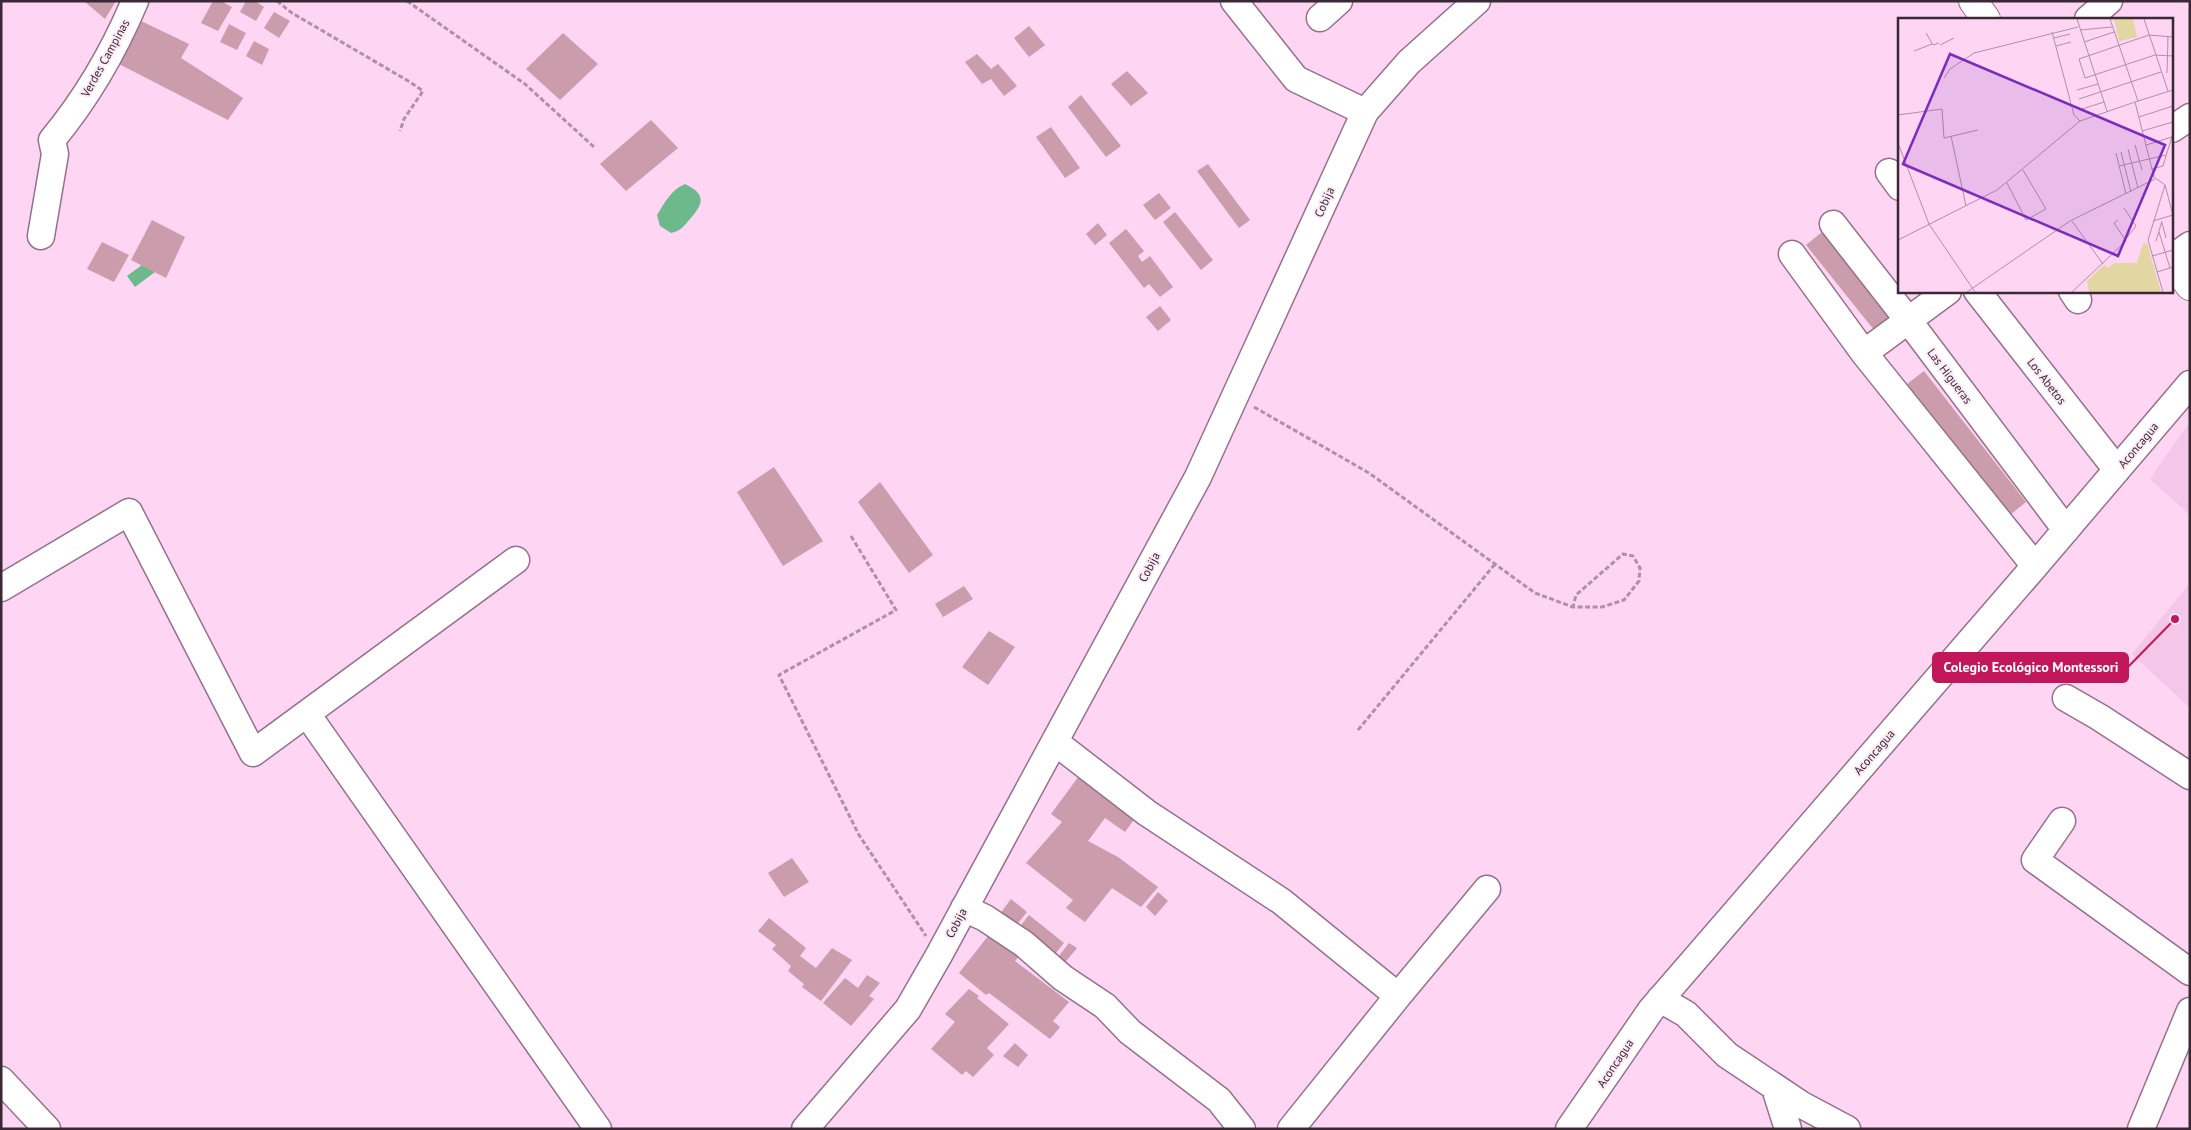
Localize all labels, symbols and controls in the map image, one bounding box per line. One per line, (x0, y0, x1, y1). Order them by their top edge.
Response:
street label: Verdes Campinas (77, 16, 133, 100)
inset map (1898, 18, 2174, 292)
street label: Cobija (1311, 184, 1337, 220)
street label: Las Higueras (1924, 345, 1976, 407)
street label: Los Abetos (2024, 355, 2070, 407)
street label: Aconcagua (2115, 419, 2162, 471)
street label: Cobija (1135, 549, 1163, 585)
callout: Colegio Ecológico Montessori (1933, 653, 2128, 682)
text: Colegio Ecológico Montessori (1943, 658, 2119, 676)
street label: Aconcagua (1850, 726, 1898, 778)
street label: Cobija (942, 905, 970, 941)
street label: Aconcagua (1593, 1036, 1637, 1090)

